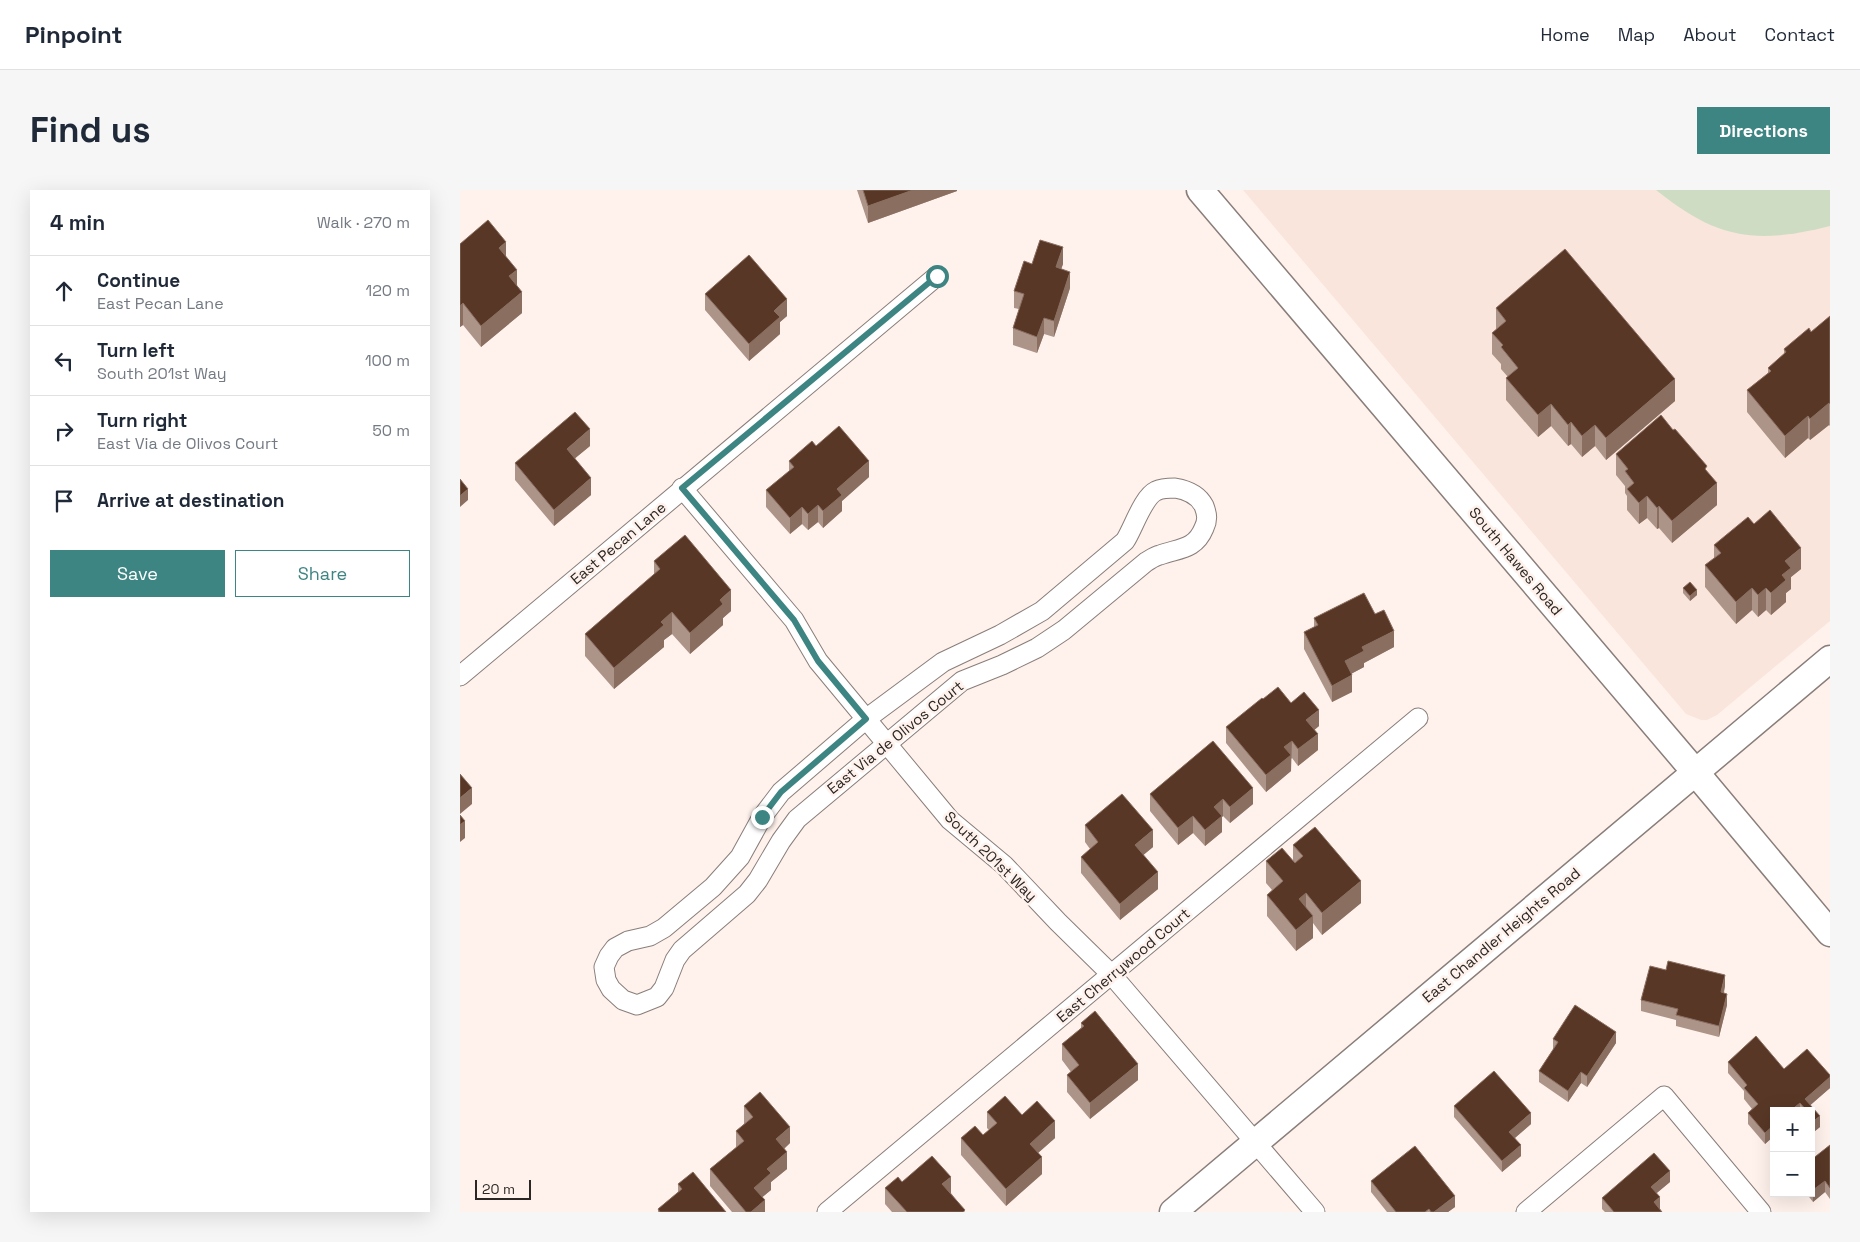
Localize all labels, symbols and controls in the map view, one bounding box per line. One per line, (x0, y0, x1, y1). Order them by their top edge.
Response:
text: Pinpoint (25, 19, 122, 50)
text: Home (1541, 23, 1590, 46)
text: Map (1618, 23, 1655, 46)
text: About (1683, 23, 1737, 46)
text: Contact (1765, 23, 1835, 46)
button: Directions (1697, 107, 1830, 154)
text: Find us (30, 108, 151, 152)
text: 4 min (50, 209, 105, 236)
text: Walk · 270 m (317, 212, 410, 233)
route start (926, 265, 949, 288)
text: Continue (97, 268, 180, 293)
icon: ahead (50, 277, 78, 305)
text: 120 m (366, 280, 410, 301)
text: East Pecan Lane (97, 293, 224, 314)
text: Turn left (97, 338, 175, 363)
icon: left (50, 347, 78, 375)
text: 100 m (365, 350, 410, 371)
text: South 201st Way (97, 363, 227, 384)
text: Turn right (97, 408, 187, 433)
icon: right (50, 417, 78, 445)
text: 50 m (372, 420, 410, 441)
text: East Via de Olivos Court (97, 433, 278, 454)
icon: arrive (50, 487, 78, 515)
text: Arrive at destination (97, 488, 285, 513)
street label: East Pecan Lane (566, 498, 670, 588)
street label: South Hawes Road (1465, 503, 1567, 619)
button: Save (50, 550, 225, 597)
button: Share (235, 550, 410, 597)
street label: East Via de Olivos Court (823, 676, 967, 798)
route end (751, 806, 774, 829)
street label: South 201st Way (941, 807, 1041, 905)
street label: East Chandler Heights Road (1418, 863, 1584, 1007)
street label: East Cherrywood Court (1052, 904, 1194, 1026)
map controls (1770, 1107, 1815, 1197)
button: + (1770, 1107, 1815, 1152)
button: − (1770, 1152, 1815, 1197)
scale bar (475, 1177, 531, 1200)
text: 20 m (482, 1180, 515, 1198)

